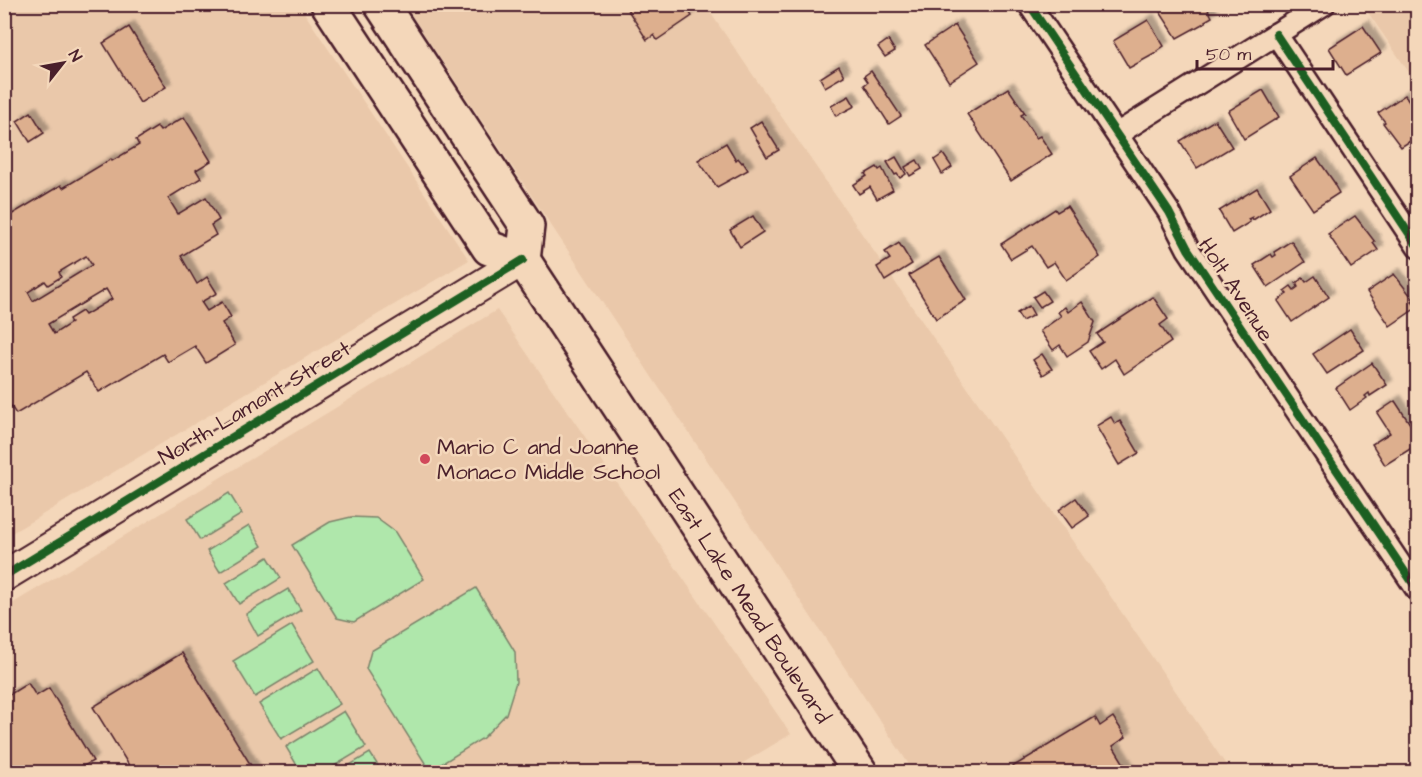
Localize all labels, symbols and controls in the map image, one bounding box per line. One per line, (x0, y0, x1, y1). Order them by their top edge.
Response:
north arrow (33, 33, 93, 93)
scale bar (1197, 33, 1334, 71)
text: 50 m (1206, 42, 1251, 67)
text: N (63, 46, 87, 66)
street label: Holt Avenue (1191, 232, 1281, 348)
street label: North Lamont Street (153, 333, 357, 473)
place label: Mario C and Joanne Monaco Middle School (437, 432, 660, 488)
marker: Mario C and Joanne Monaco Middle School (418, 452, 432, 466)
street label: East Lake Mead Boulevard (660, 483, 838, 730)

